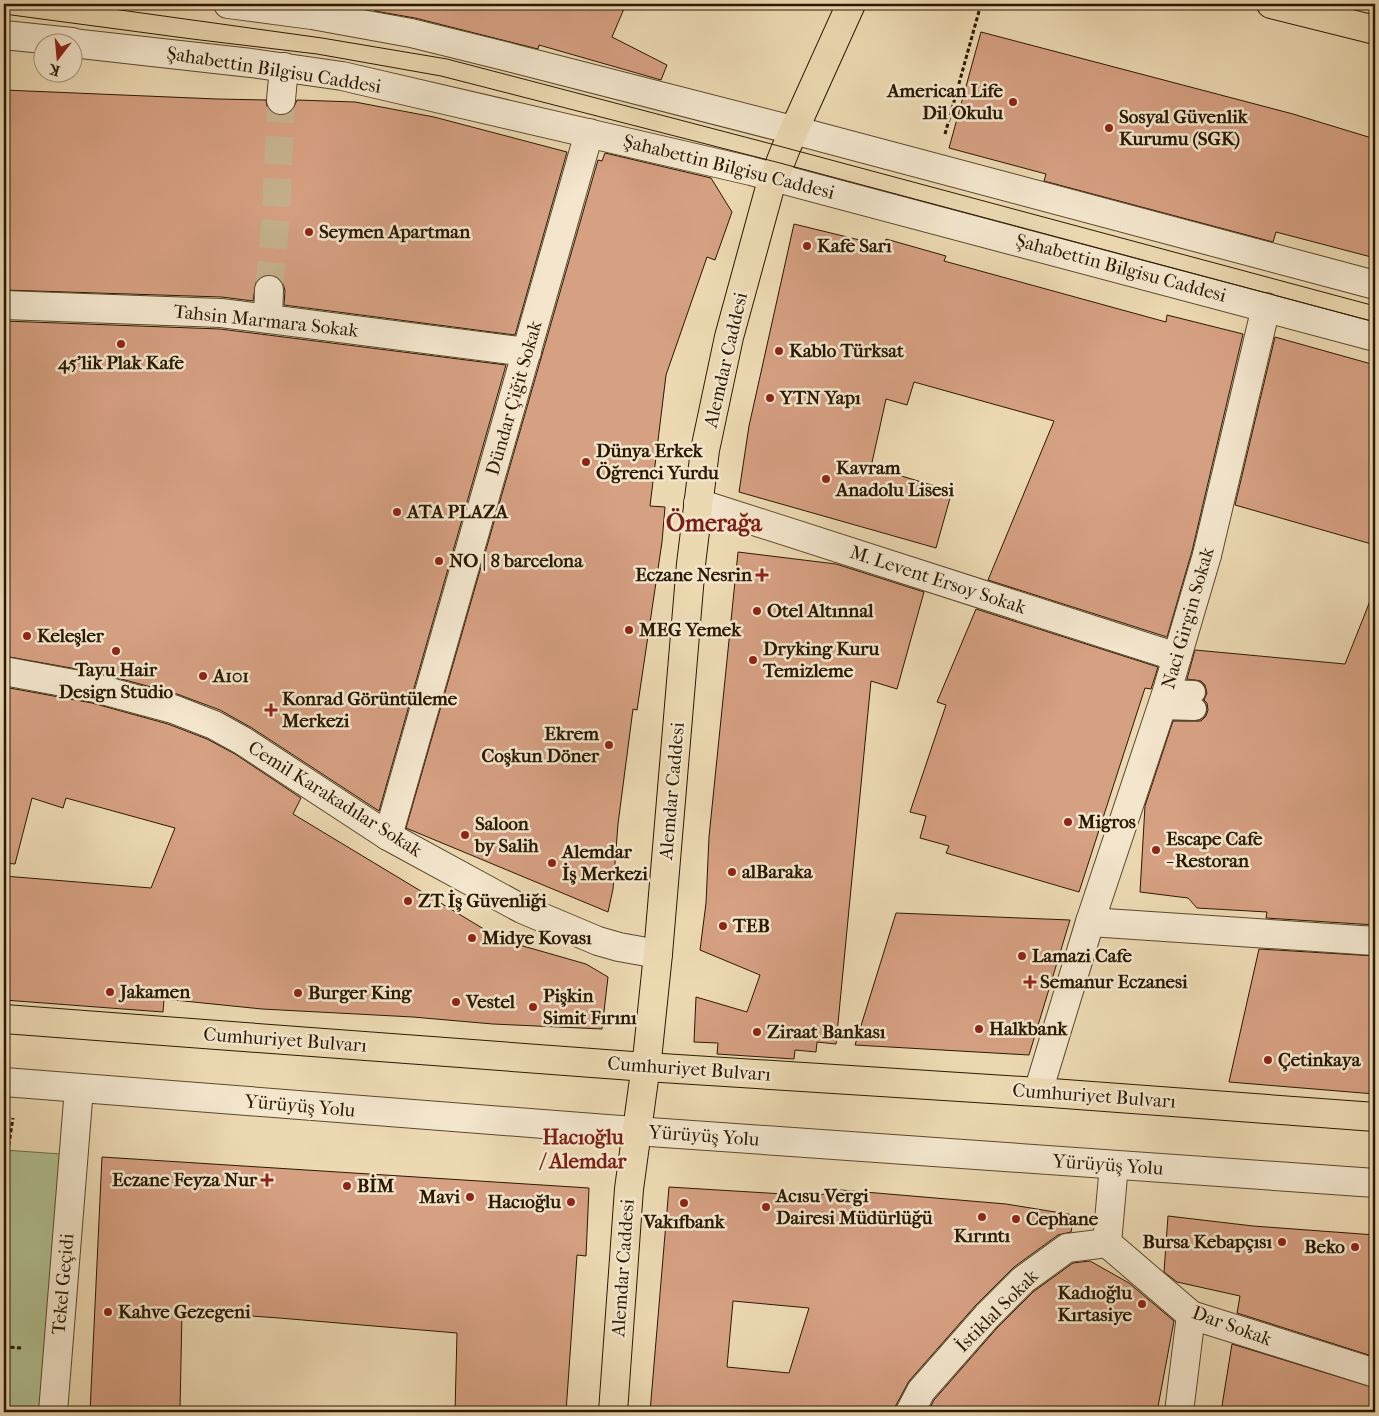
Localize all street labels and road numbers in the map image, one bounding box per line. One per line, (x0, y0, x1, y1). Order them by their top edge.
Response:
street label: Şahabettin Bilgisu Caddesi (165, 42, 383, 98)
street label: Şahabettin Bilgisu Caddesi (621, 130, 837, 204)
street label: Şahabettin Bilgisu Caddesi (1013, 229, 1229, 307)
street label: Alemdar Caddesi (700, 290, 752, 431)
street label: Tahsin Marmara Sokak (172, 300, 360, 342)
street label: Dündar Çiğit Sokak (481, 318, 548, 478)
street label: M. Levent Ersoy Sokak (847, 541, 1029, 619)
street label: Naci Girgin Sokak (1157, 544, 1219, 691)
street label: Alemdar Caddesi (655, 721, 689, 862)
street label: Cemil Karakadılar Sokak (244, 736, 426, 862)
street label: Cumhuriyet Bulvarı (203, 1023, 368, 1057)
street label: Cumhuriyet Bulvarı (607, 1052, 772, 1086)
street label: Cumhuriyet Bulvarı (1012, 1079, 1177, 1113)
street label: Yürüyüş Yolu (243, 1090, 356, 1122)
street label: Yürüyüş Yolu (647, 1121, 760, 1151)
street label: Yürüyüş Yolu (1051, 1150, 1164, 1180)
street label: Alemdar Caddesi (607, 1198, 639, 1339)
street label: Tekel Geçidi (48, 1232, 78, 1335)
street label: İstiklal Sokak (951, 1265, 1043, 1357)
street label: Dar Sokak (1189, 1301, 1275, 1351)

